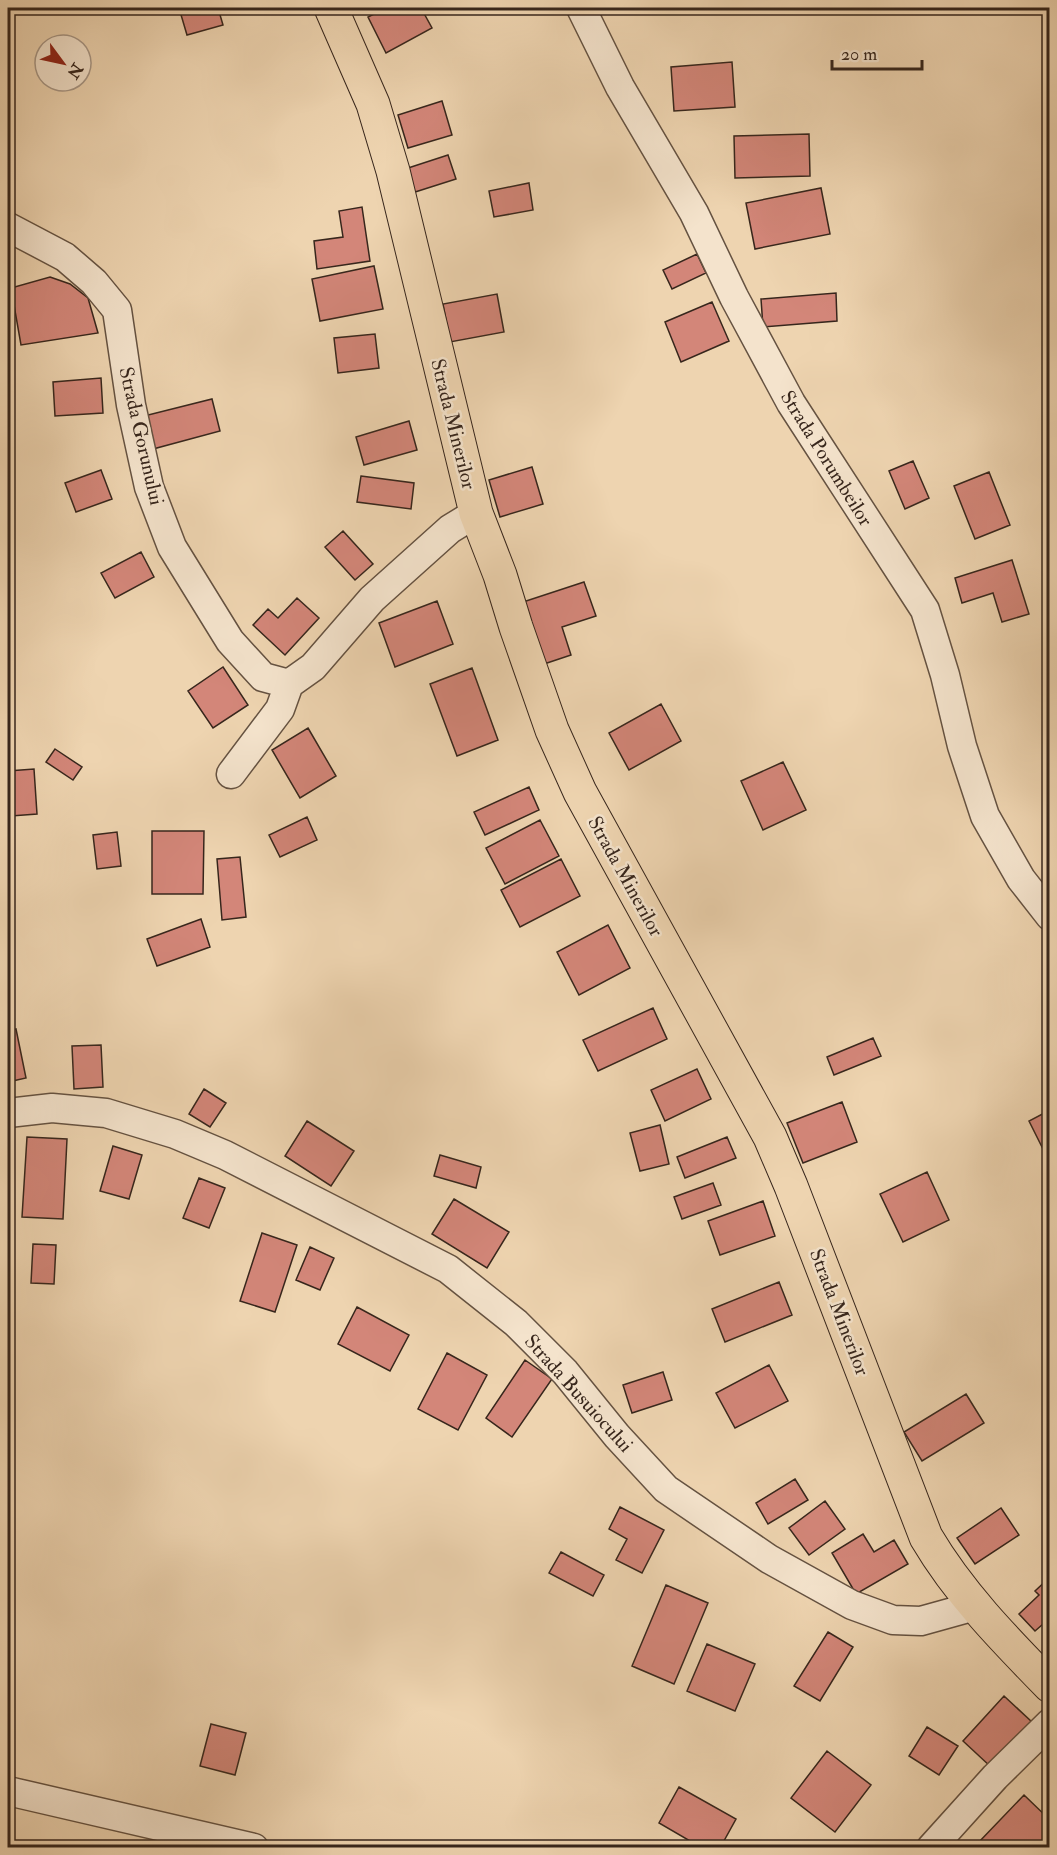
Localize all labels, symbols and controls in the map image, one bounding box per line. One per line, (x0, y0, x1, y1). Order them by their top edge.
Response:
north arrow (33, 33, 93, 93)
scale bar (832, 33, 922, 71)
text: 20 m (841, 43, 877, 66)
text: N (62, 58, 88, 83)
street label: Strada Minerilor (425, 356, 482, 493)
street label: Strada Gorunului (113, 365, 170, 508)
street label: Strada Porumbeilor (775, 386, 879, 531)
street label: Strada Minerilor (582, 812, 669, 941)
street label: Strada Minerilor (804, 1245, 875, 1380)
street label: Strada Busuiocului (519, 1329, 638, 1458)

